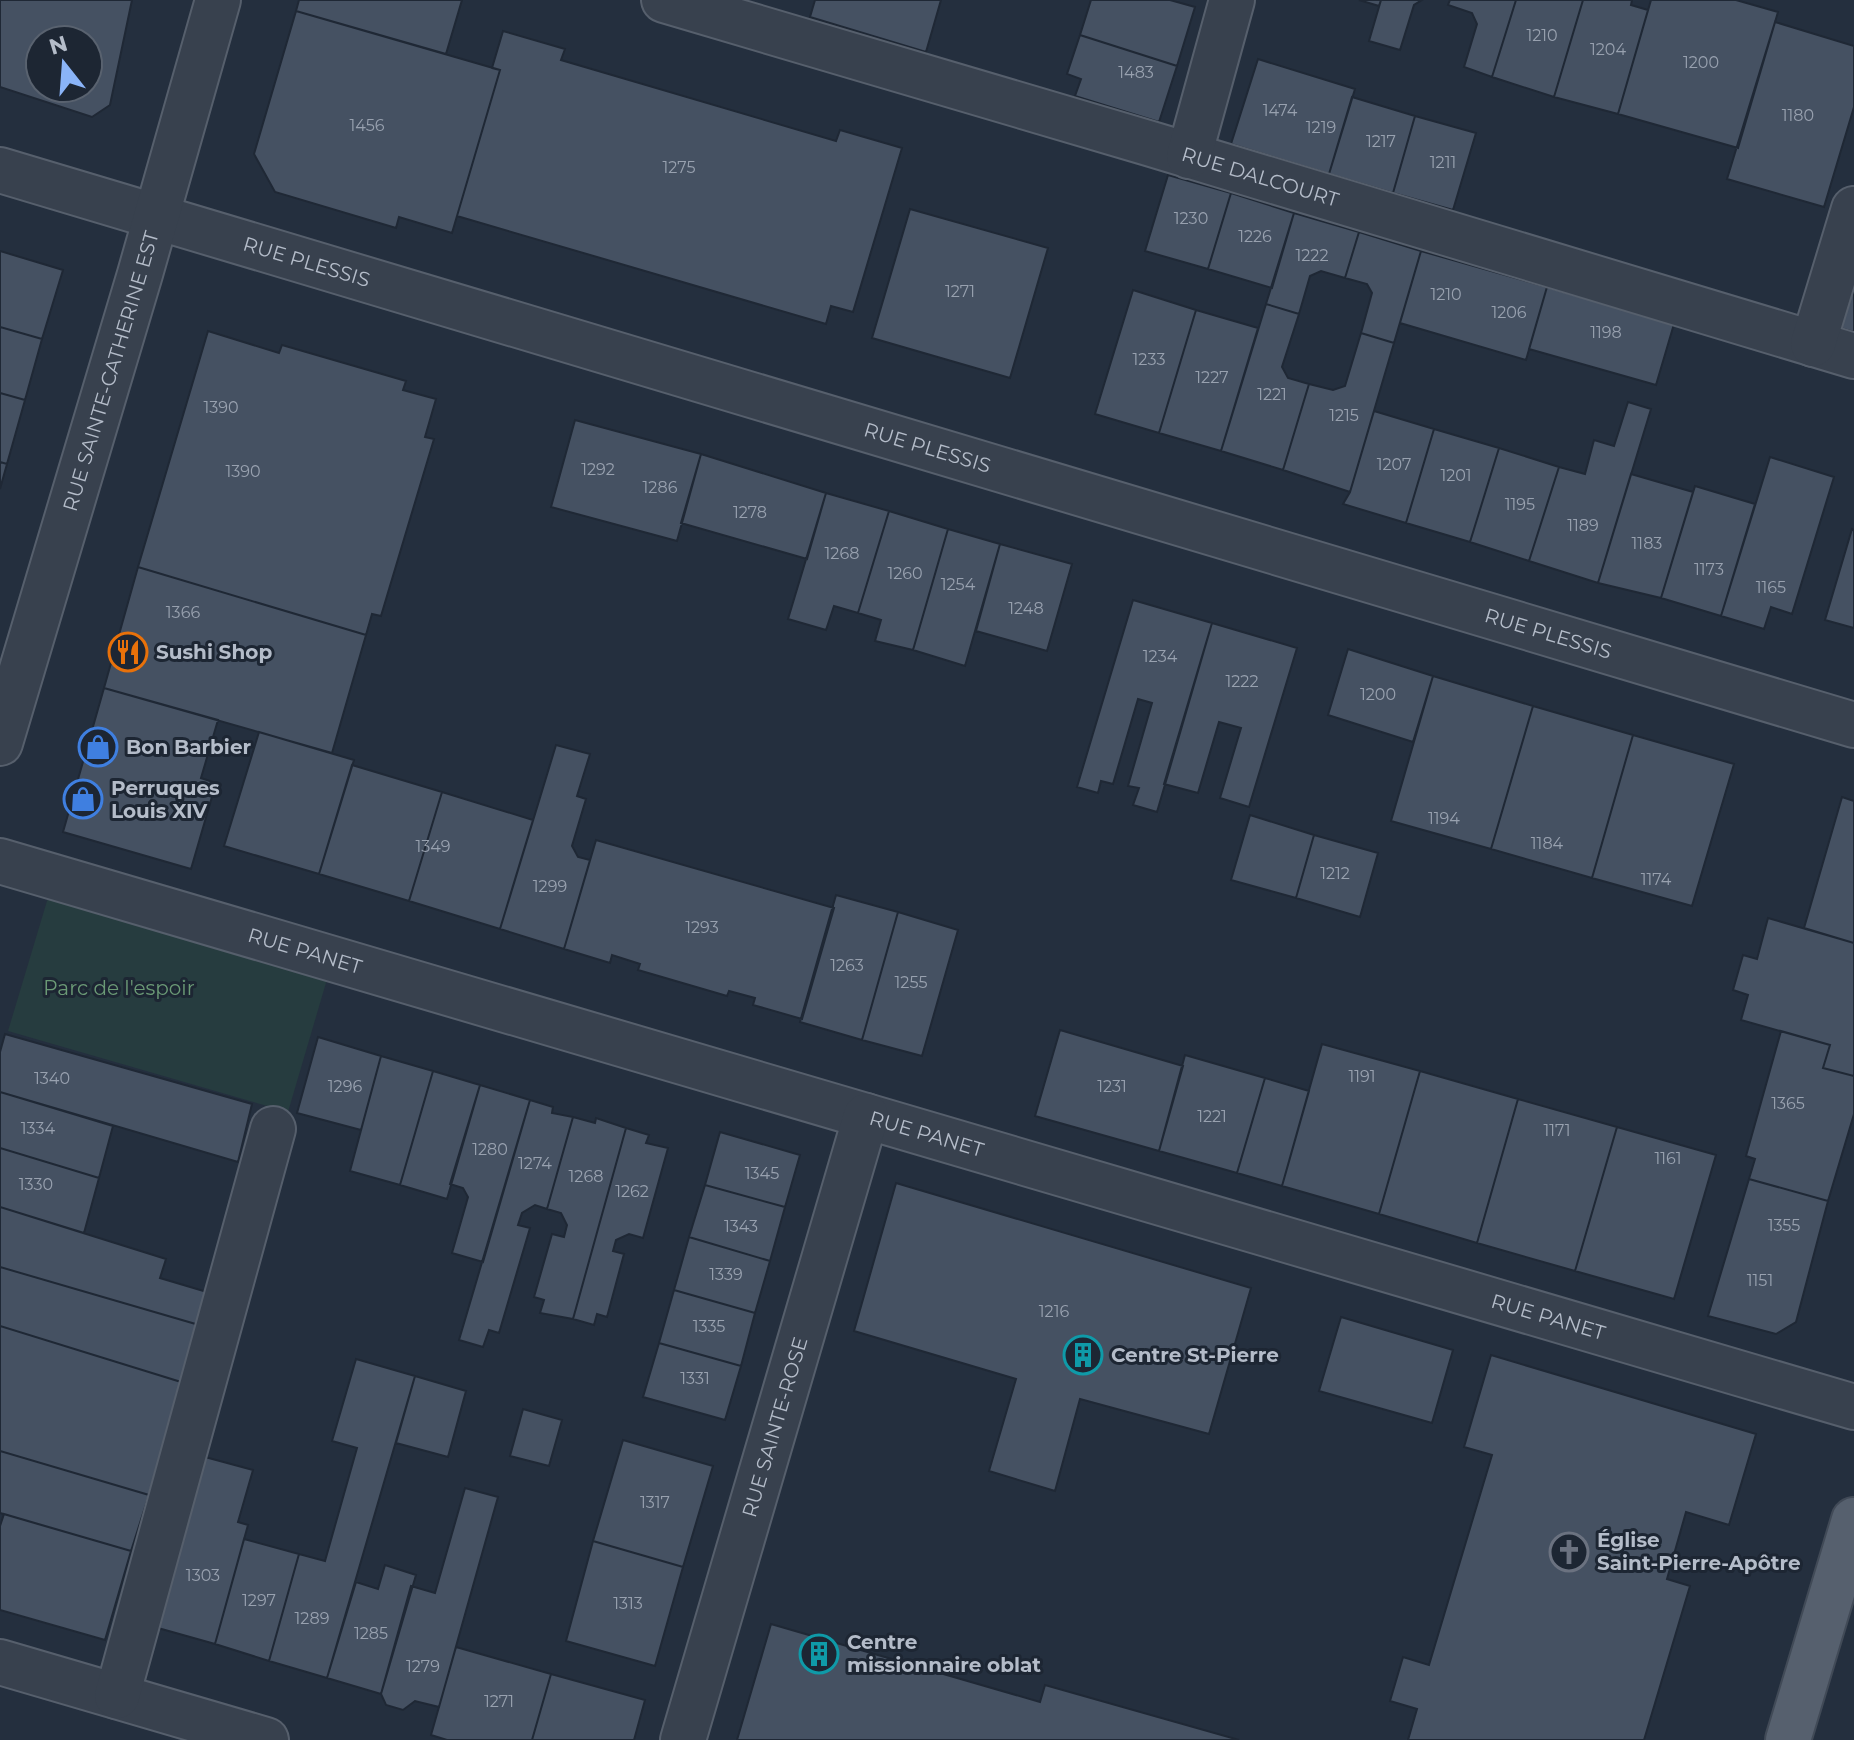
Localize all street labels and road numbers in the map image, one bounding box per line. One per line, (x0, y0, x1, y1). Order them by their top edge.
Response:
street label: RUE DALCOURT (1179, 142, 1342, 212)
street label: RUE SAINTE-CATHERINE EST (58, 228, 164, 514)
street label: RUE PLESSIS (240, 231, 373, 292)
street label: RUE PLESSIS (861, 417, 994, 478)
street label: RUE PLESSIS (1482, 603, 1614, 664)
street label: RUE PANET (245, 923, 365, 979)
street label: RUE PANET (867, 1106, 987, 1162)
street label: RUE PANET (1488, 1289, 1609, 1345)
street label: RUE SAINTE-ROSE (737, 1334, 813, 1520)

